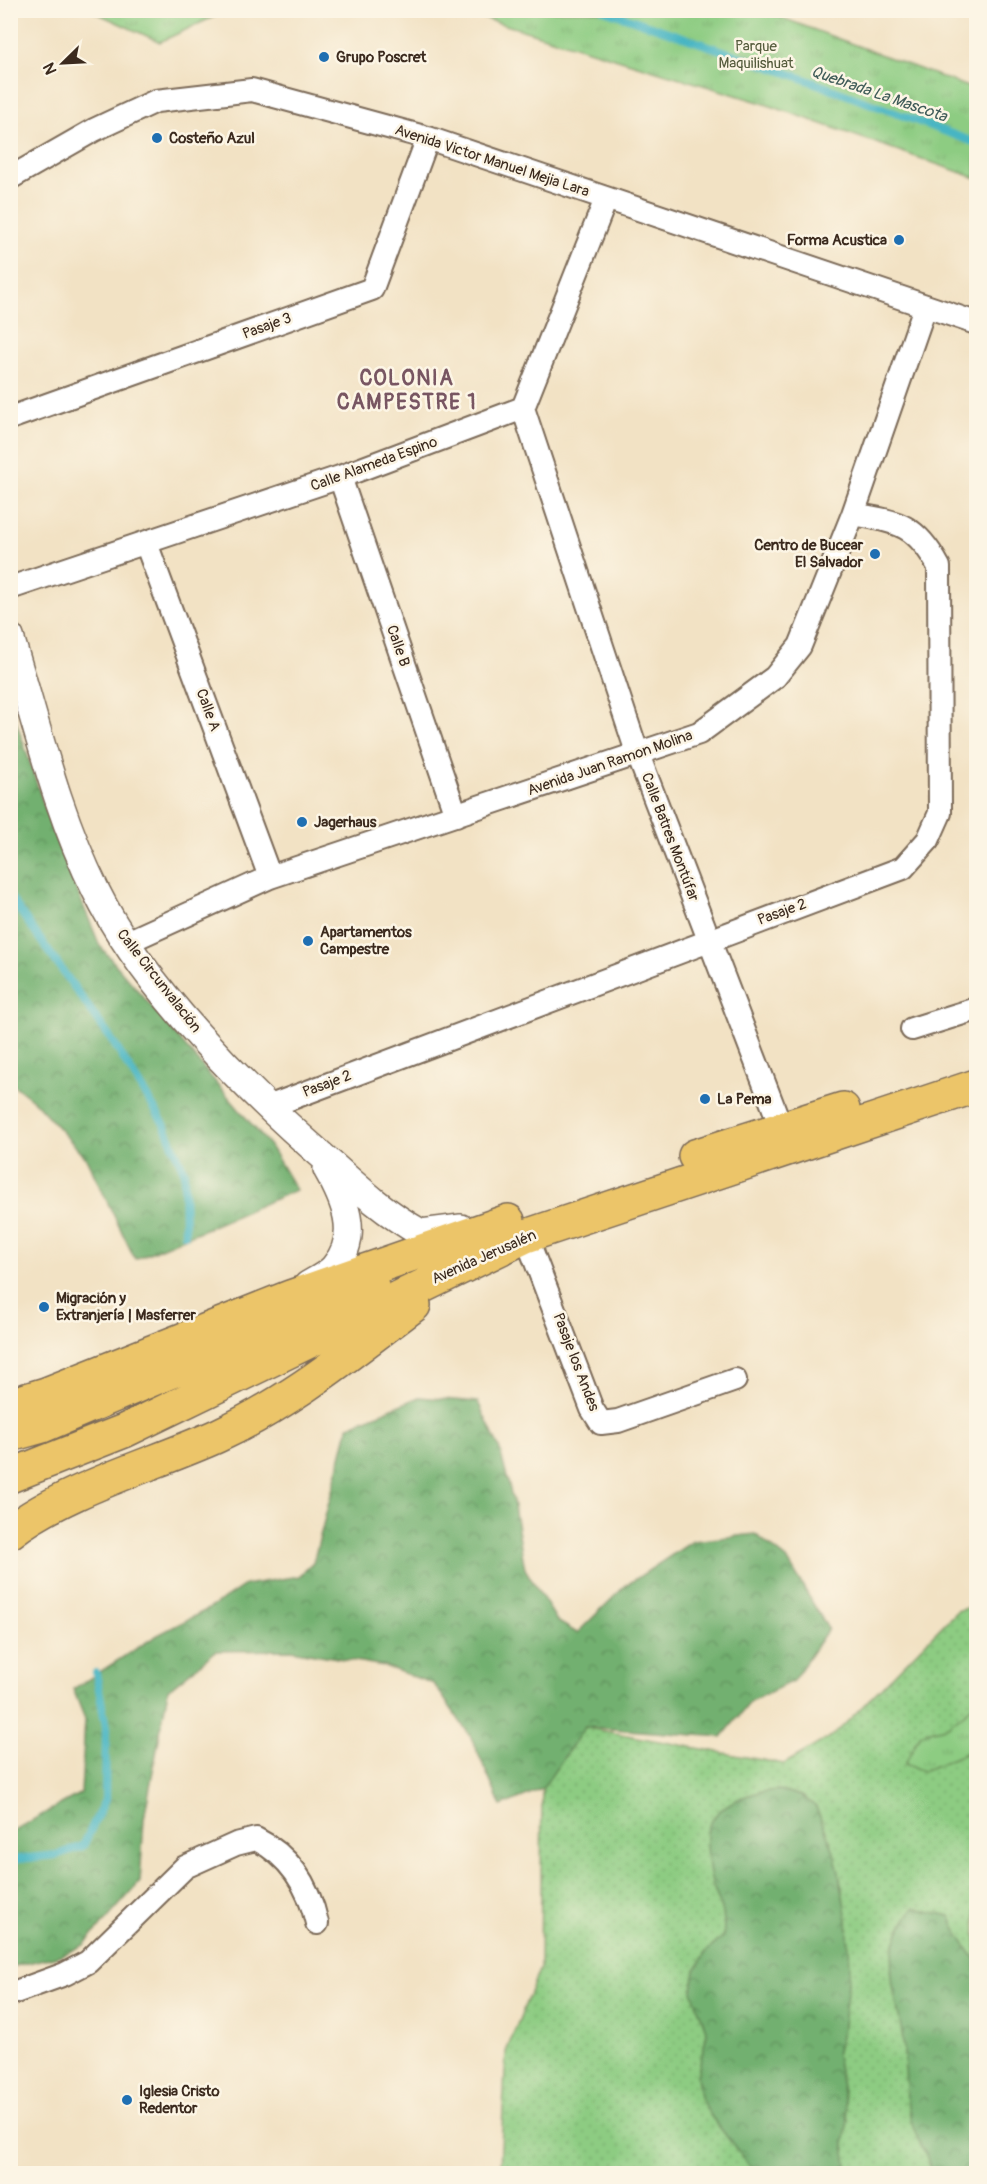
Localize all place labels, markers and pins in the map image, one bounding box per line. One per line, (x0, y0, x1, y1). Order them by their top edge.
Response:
place label: Grupo Poscret (336, 48, 427, 67)
marker: Grupo Poscret (317, 50, 331, 64)
place label: Costeño Azul (169, 129, 255, 148)
marker: Costeño Azul (150, 131, 164, 145)
place label: Forma Acustica (787, 231, 887, 250)
marker: Forma Acustica (892, 233, 906, 247)
place label: Centro de Bucear El Salvador (754, 536, 864, 572)
marker: Centro de Bucear El Salvador (868, 547, 882, 561)
place label: Jagerhaus (314, 813, 377, 832)
marker: Jagerhaus (295, 815, 309, 829)
place label: Apartamentos Campestre (320, 923, 412, 959)
marker: Apartamentos Campestre (301, 934, 315, 948)
place label: La Pema (717, 1090, 772, 1109)
marker: La Pema (698, 1092, 712, 1106)
place label: Migración y Extranjería | Masferrer (56, 1289, 196, 1325)
marker: Migración y Extranjería | Masferrer (37, 1300, 51, 1314)
place label: Iglesia Cristo Redentor (139, 2082, 219, 2118)
marker: Iglesia Cristo Redentor (120, 2093, 134, 2107)

